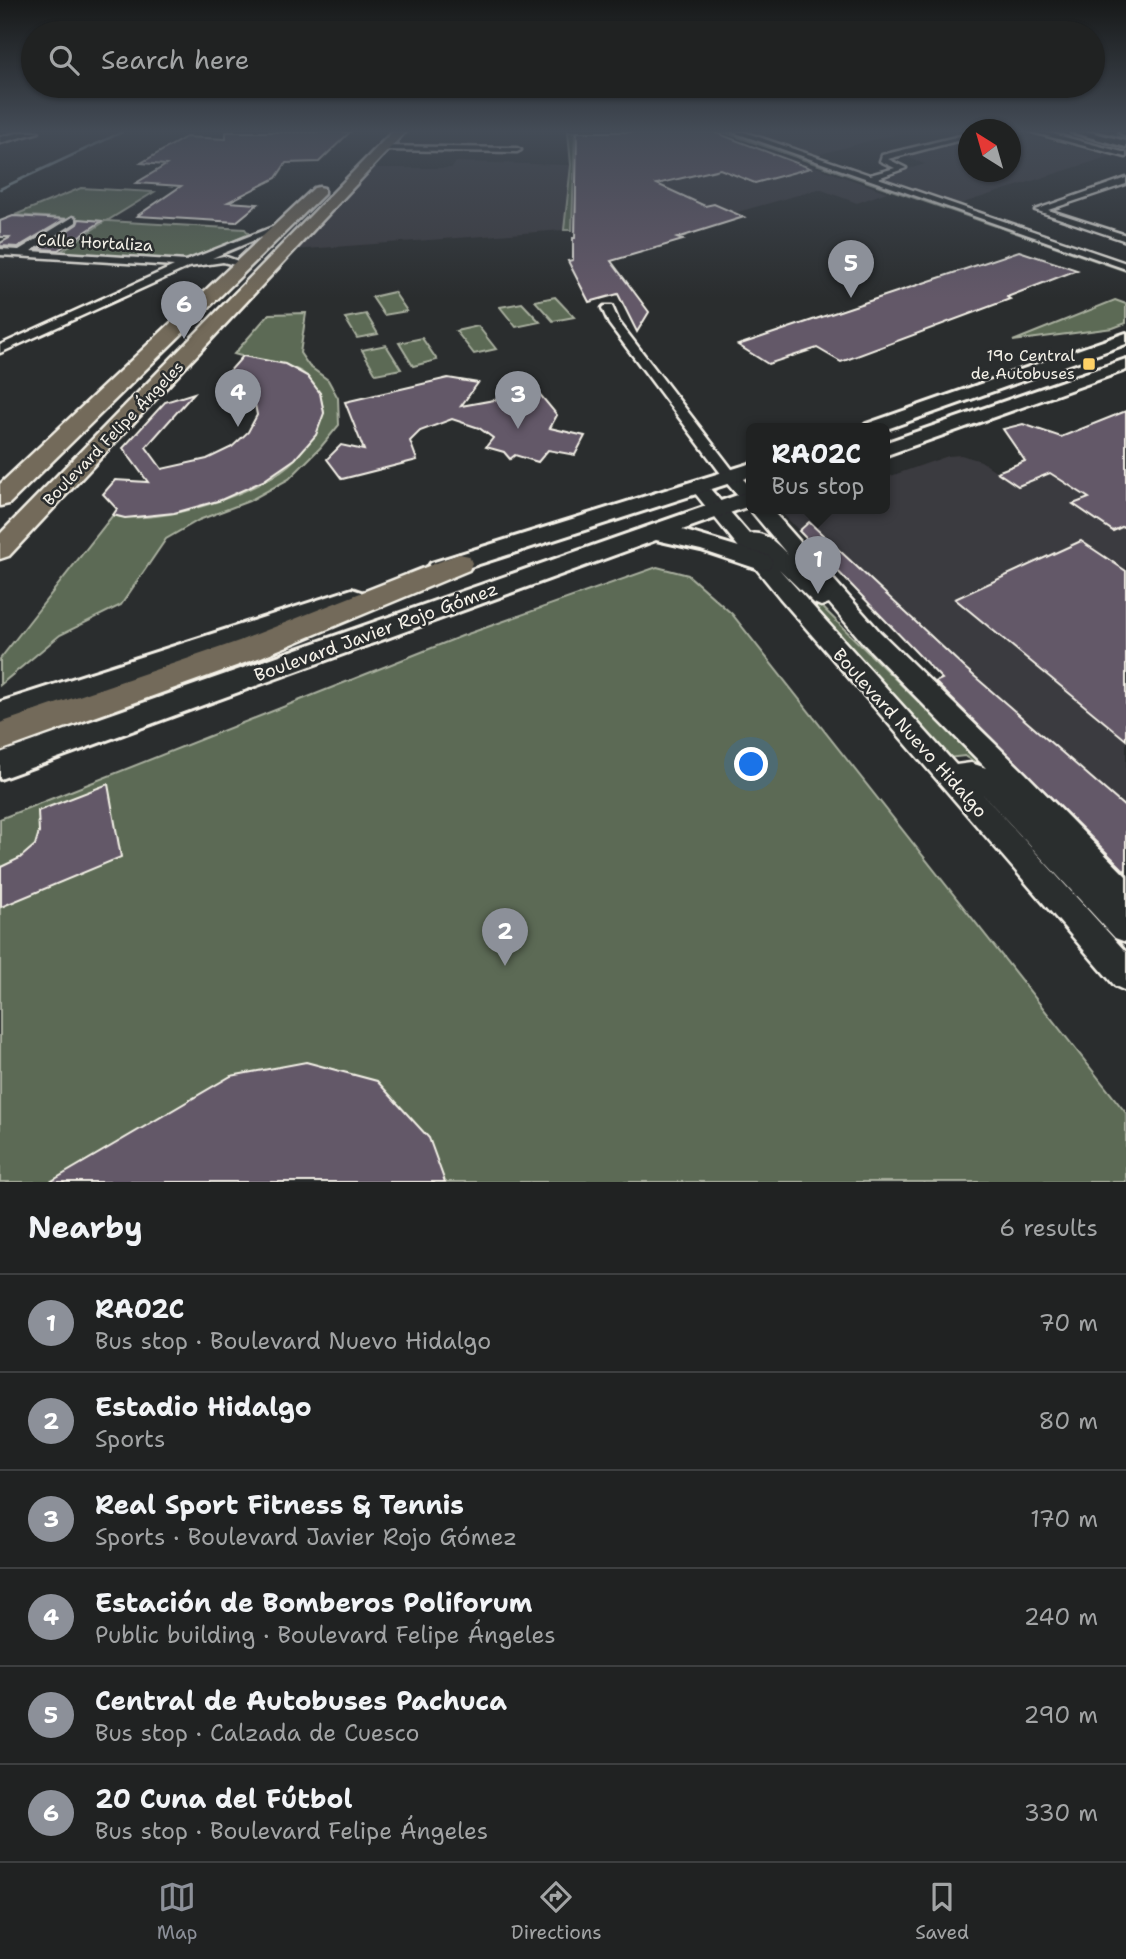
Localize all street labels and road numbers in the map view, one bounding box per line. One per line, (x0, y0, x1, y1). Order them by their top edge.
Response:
street label: Calle Hortaliza (36, 229, 153, 256)
street label: Boulevard Felipe Ángeles (39, 356, 188, 510)
street label: Boulevard Javier Rojo Gómez (251, 577, 501, 687)
street label: Boulevard Nuevo Hidalgo (827, 643, 993, 823)

